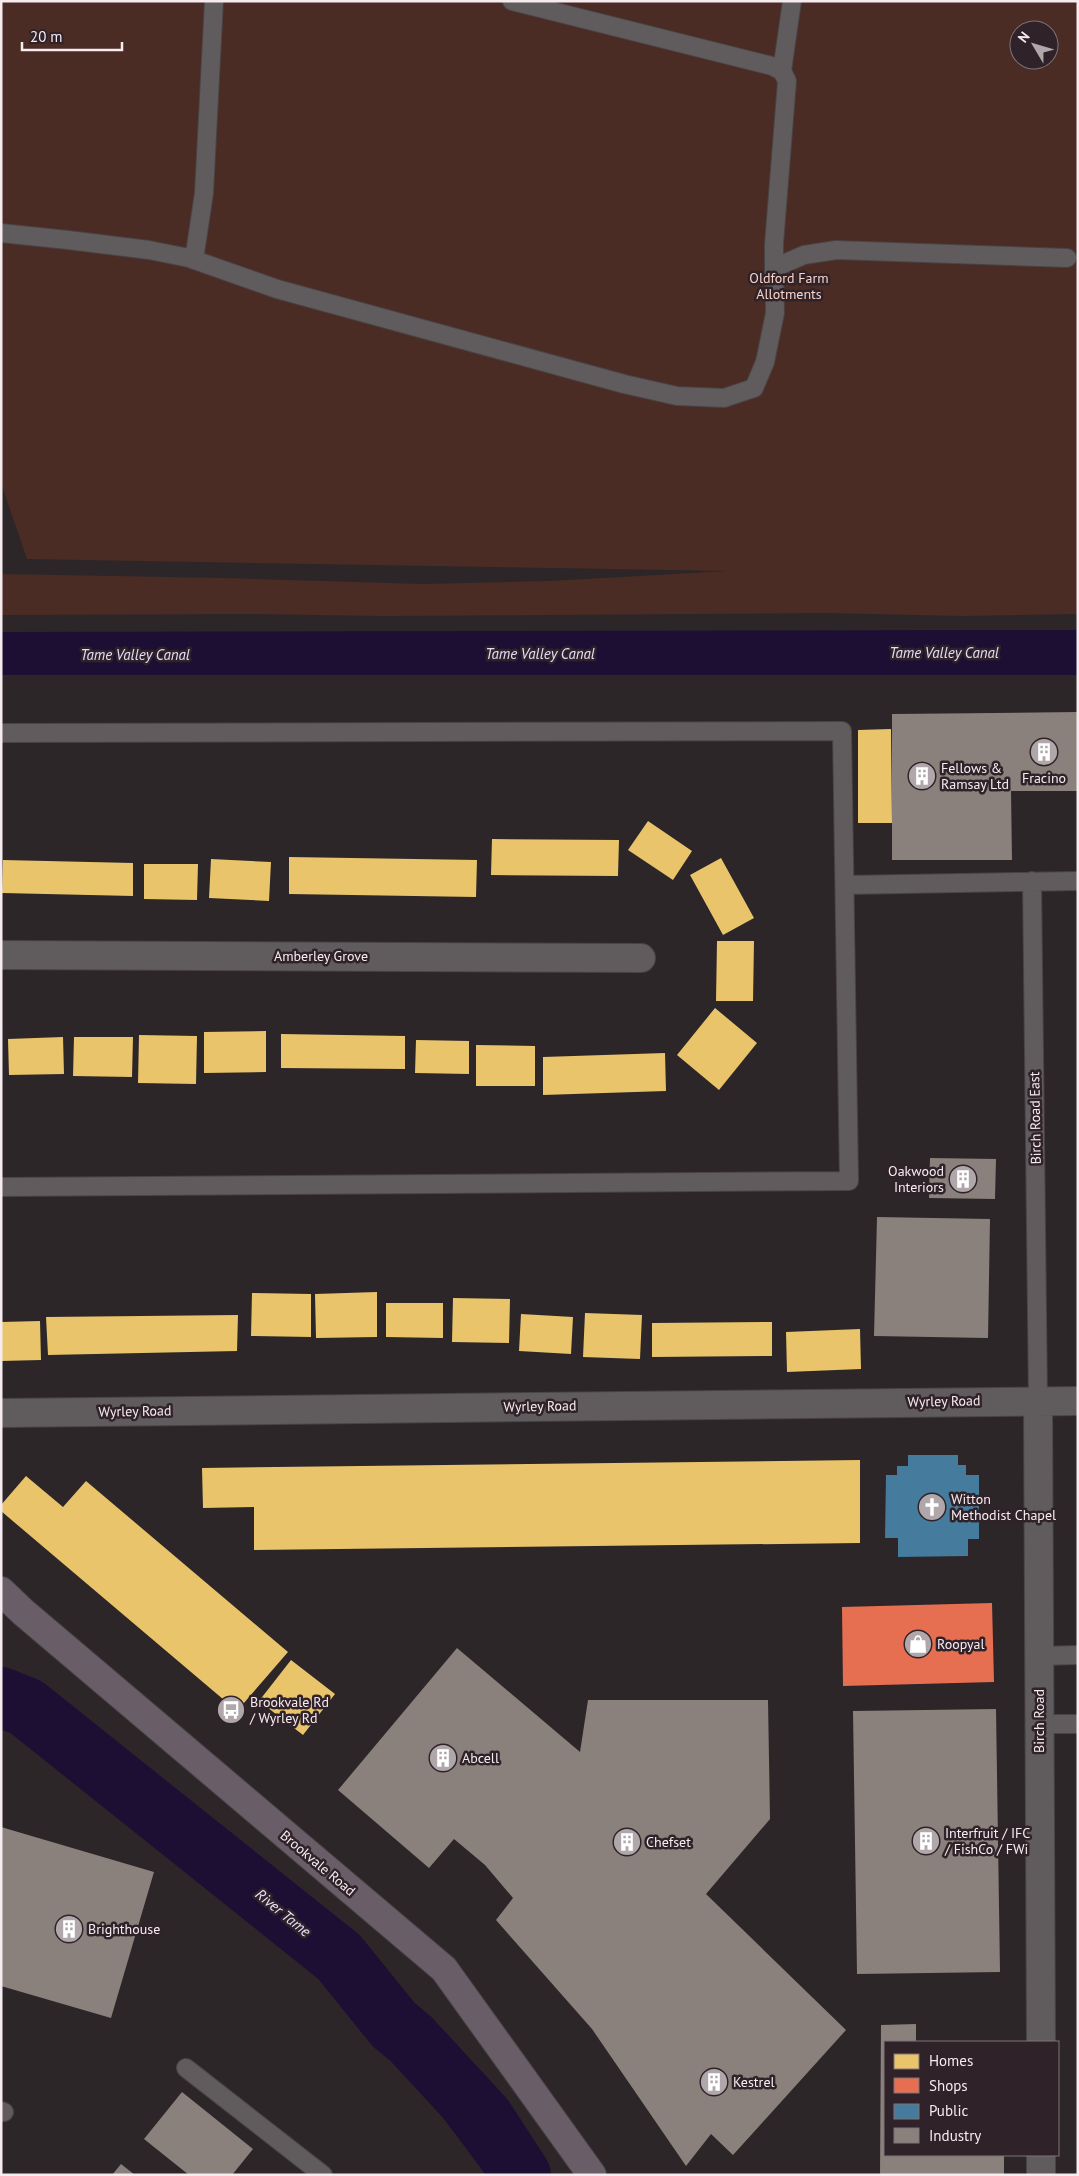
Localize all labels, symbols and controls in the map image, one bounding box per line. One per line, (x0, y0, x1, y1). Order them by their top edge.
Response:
scale bar (22, 20, 122, 52)
north arrow (1009, 20, 1059, 70)
text: 20 m (30, 27, 63, 46)
text: N (1014, 28, 1034, 46)
park label: Oldford Farm Allotments (749, 269, 829, 303)
water label: Tame Valley Canal (889, 643, 999, 662)
water label: Tame Valley Canal (485, 644, 595, 663)
water label: Tame Valley Canal (80, 645, 190, 664)
building icon: Fracino (1029, 737, 1059, 767)
place label: Fellows & Ramsay Ltd (941, 759, 1009, 793)
building icon: Fellows & Ramsay Ltd (907, 761, 937, 791)
place label: Fracino (1022, 769, 1066, 787)
street label: Amberley Grove (274, 947, 368, 965)
street label: Birch Road East (1025, 1071, 1045, 1165)
place label: Oakwood Interiors (888, 1162, 944, 1196)
building icon: Oakwood Interiors (948, 1164, 978, 1194)
street label: Wyrley Road (907, 1391, 981, 1411)
street label: Wyrley Road (503, 1396, 577, 1416)
street label: Wyrley Road (98, 1401, 172, 1421)
place label: Witton Methodist Chapel (951, 1490, 1056, 1524)
church icon: Witton Methodist Chapel (917, 1492, 947, 1522)
shop icon: Roopyal (903, 1629, 933, 1659)
place label: Roopyal (937, 1635, 985, 1653)
street label: Birch Road (1030, 1689, 1048, 1753)
place label: Brookvale Rd / Wyrley Rd (249, 1693, 329, 1727)
bus stop icon: Brookvale Rd / Wyrley Rd (216, 1695, 246, 1725)
building icon: Abcell (428, 1743, 458, 1773)
place label: Abcell (462, 1749, 499, 1767)
place label: Interfruit / IFC / FishCo / FWi (944, 1824, 1030, 1858)
street label: Brookvale Road (277, 1826, 359, 1900)
building icon: Interfruit / IFC / FishCo / FWi (911, 1826, 941, 1856)
building icon: Chefset (612, 1827, 642, 1857)
place label: Chefset (646, 1833, 691, 1851)
water label: River Tame (252, 1884, 315, 1941)
building icon: Brighthouse (54, 1914, 84, 1944)
place label: Brighthouse (88, 1920, 160, 1938)
legend (884, 2041, 1059, 2156)
text: Homes (929, 2051, 973, 2070)
building icon: Kestrel (699, 2067, 729, 2097)
place label: Kestrel (733, 2073, 775, 2091)
text: Shops (929, 2076, 968, 2095)
text: Public (929, 2101, 968, 2120)
text: Industry (929, 2126, 981, 2145)

